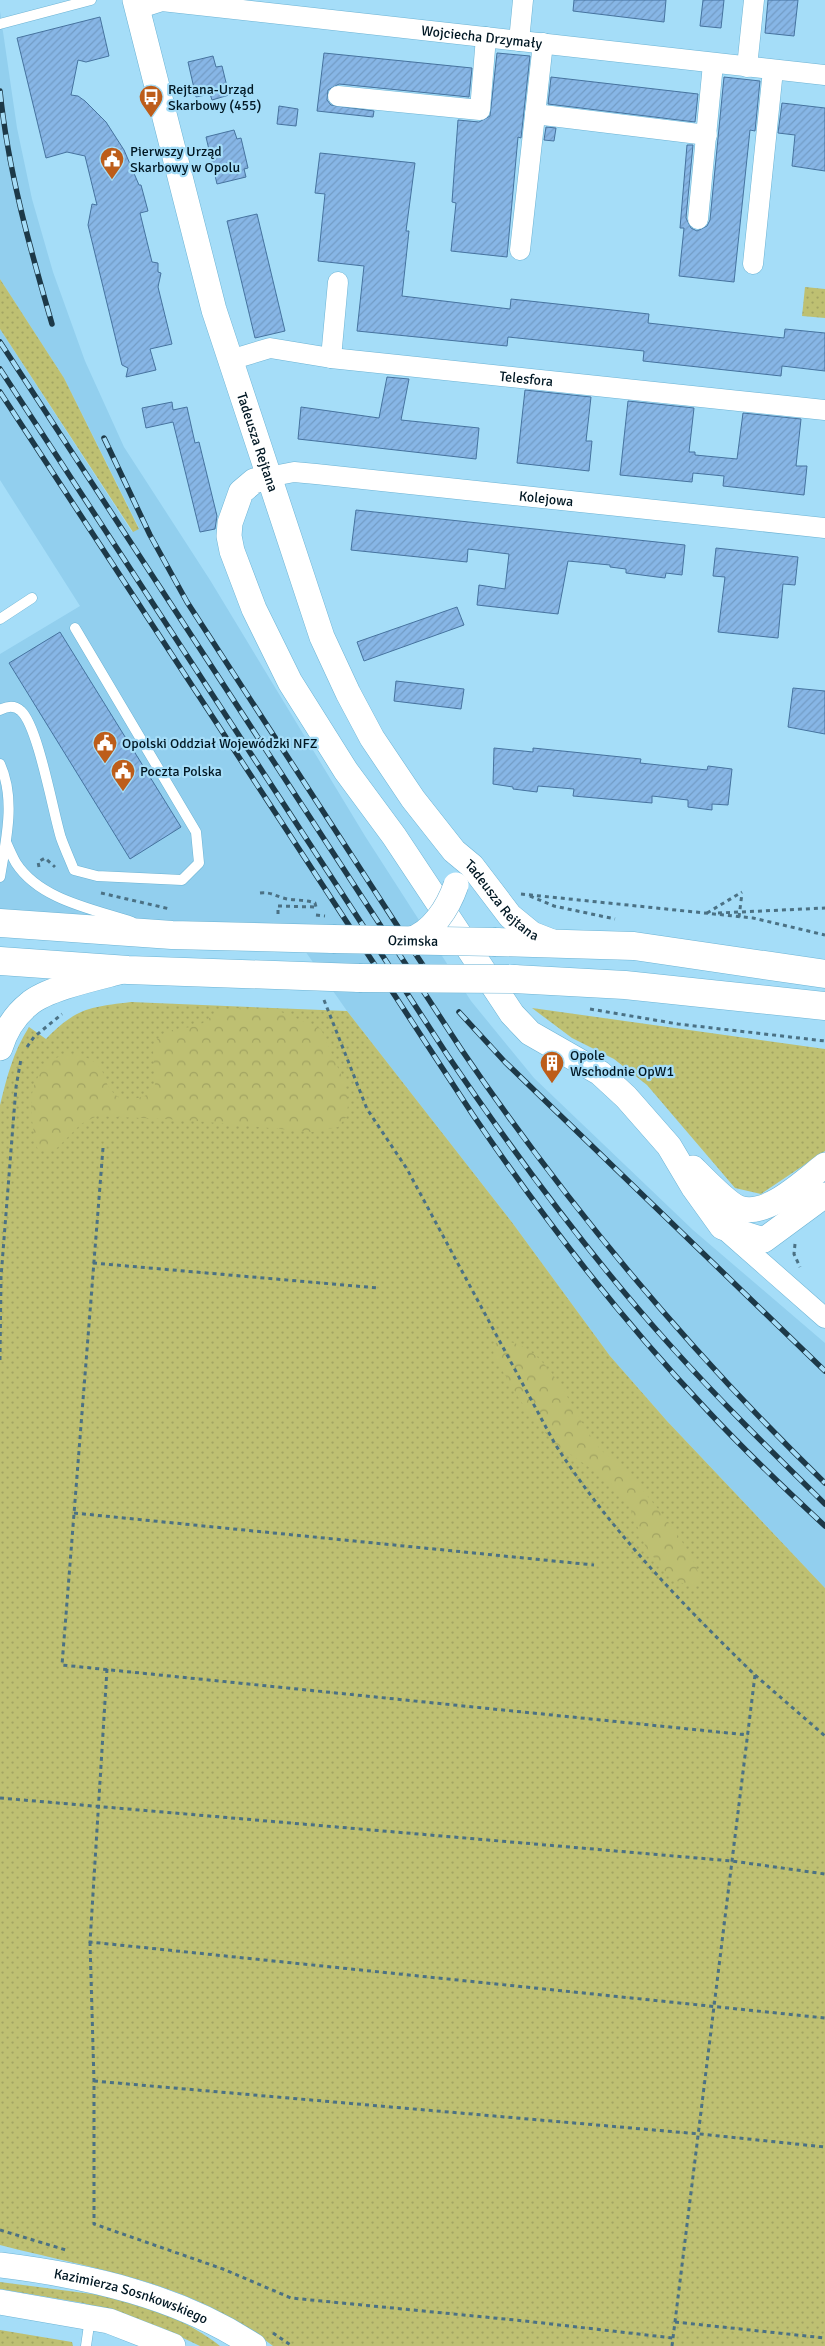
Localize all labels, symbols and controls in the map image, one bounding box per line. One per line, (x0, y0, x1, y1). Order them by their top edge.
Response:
street label: Wojciecha Drzymały (420, 22, 543, 52)
place label: Rejtana-Urząd Skarbowy (455) (168, 81, 261, 114)
bus stop icon: Rejtana-Urząd Skarbowy (455) (138, 84, 164, 118)
place label: Pierwszy Urząd Skarbowy w Opolu (130, 143, 240, 176)
public building icon: Pierwszy Urząd Skarbowy w Opolu (99, 146, 125, 180)
street label: Telesfora (499, 368, 554, 390)
street label: Tadeusza Rejtana (233, 390, 281, 494)
street label: Kolejowa (518, 488, 574, 510)
public building icon: Opolski Oddział Wojewódzki NFZ (92, 730, 118, 764)
place label: Opolski Oddział Wojewódzki NFZ (122, 735, 318, 752)
public building icon: Poczta Polska (110, 758, 136, 792)
place label: Poczta Polska (140, 763, 222, 780)
street label: Tadeusza Rejtana (462, 856, 541, 945)
street label: Ozimska (388, 932, 438, 950)
place label: Opole Wschodnie OpW1 (570, 1047, 674, 1080)
building icon: Opole Wschodnie OpW1 (539, 1050, 565, 1084)
street label: Kazimierza Sosnkowskiego (52, 2265, 211, 2328)

